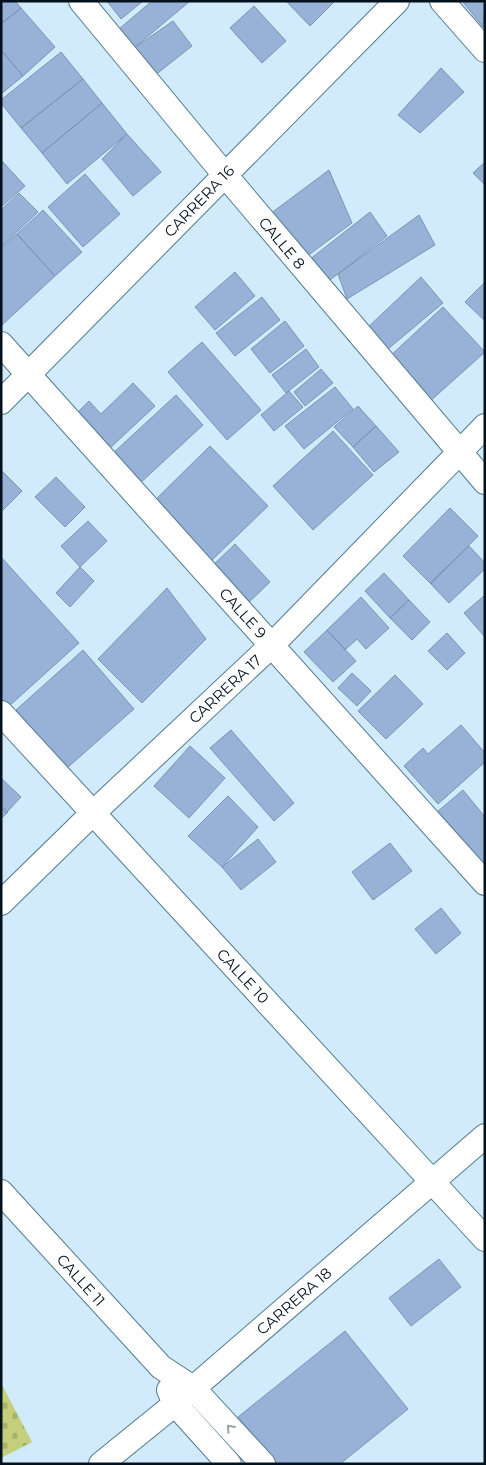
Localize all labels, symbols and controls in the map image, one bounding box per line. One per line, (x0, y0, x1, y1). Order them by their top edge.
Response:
street label: CARRERA 16 (160, 161, 238, 241)
street label: CALLE 8 (255, 213, 309, 273)
street label: CALLE 9 (215, 584, 271, 642)
street label: CARRERA 17 (185, 650, 265, 728)
street label: CALLE 10 (213, 945, 273, 1007)
street label: CALLE 11 (53, 1250, 109, 1310)
street label: CARRERA 18 (253, 1263, 335, 1339)
one-way arrow (227, 1424, 236, 1433)

